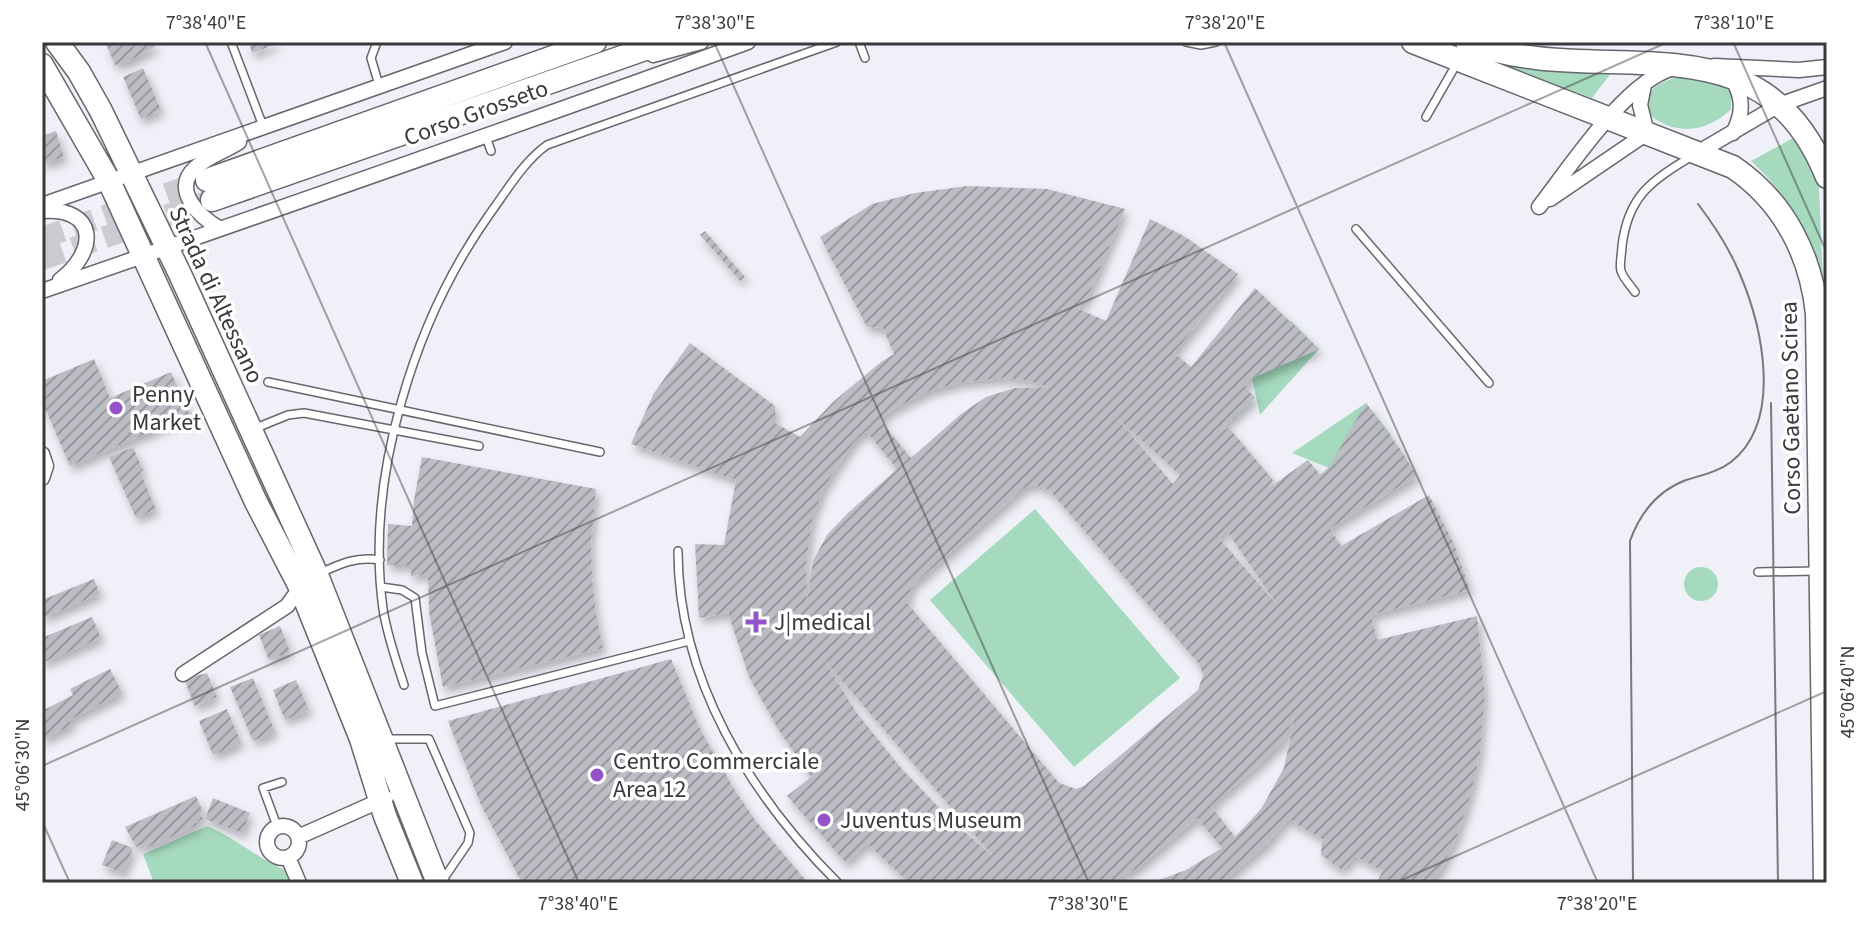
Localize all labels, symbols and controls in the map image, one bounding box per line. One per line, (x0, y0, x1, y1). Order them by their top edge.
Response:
text: 7°38'40"E (166, 9, 246, 37)
text: 7°38'30"E (675, 9, 755, 37)
text: 7°38'20"E (1185, 9, 1265, 37)
text: 7°38'10"E (1694, 9, 1774, 37)
street label: Corso Grosseto (399, 71, 553, 155)
street label: Strada di Altessano (160, 201, 272, 389)
street label: Corso Gaetano Scirea (1772, 301, 1810, 515)
place label: Penny Market (132, 377, 201, 440)
marker: Penny Market (107, 399, 125, 417)
place label: J|medical (774, 605, 871, 640)
marker: J|medical (745, 611, 767, 633)
text: 45°06'40"N (1834, 646, 1862, 738)
text: 45°06'30"N (9, 719, 37, 811)
place label: Centro Commerciale Area 12 (613, 744, 819, 807)
marker: Centro Commerciale Area 12 (588, 766, 606, 784)
place label: Juventus Museum (840, 803, 1022, 838)
marker: Juventus Museum (815, 811, 833, 829)
text: 7°38'40"E (538, 890, 618, 918)
text: 7°38'30"E (1048, 890, 1128, 918)
text: 7°38'20"E (1557, 890, 1637, 918)

